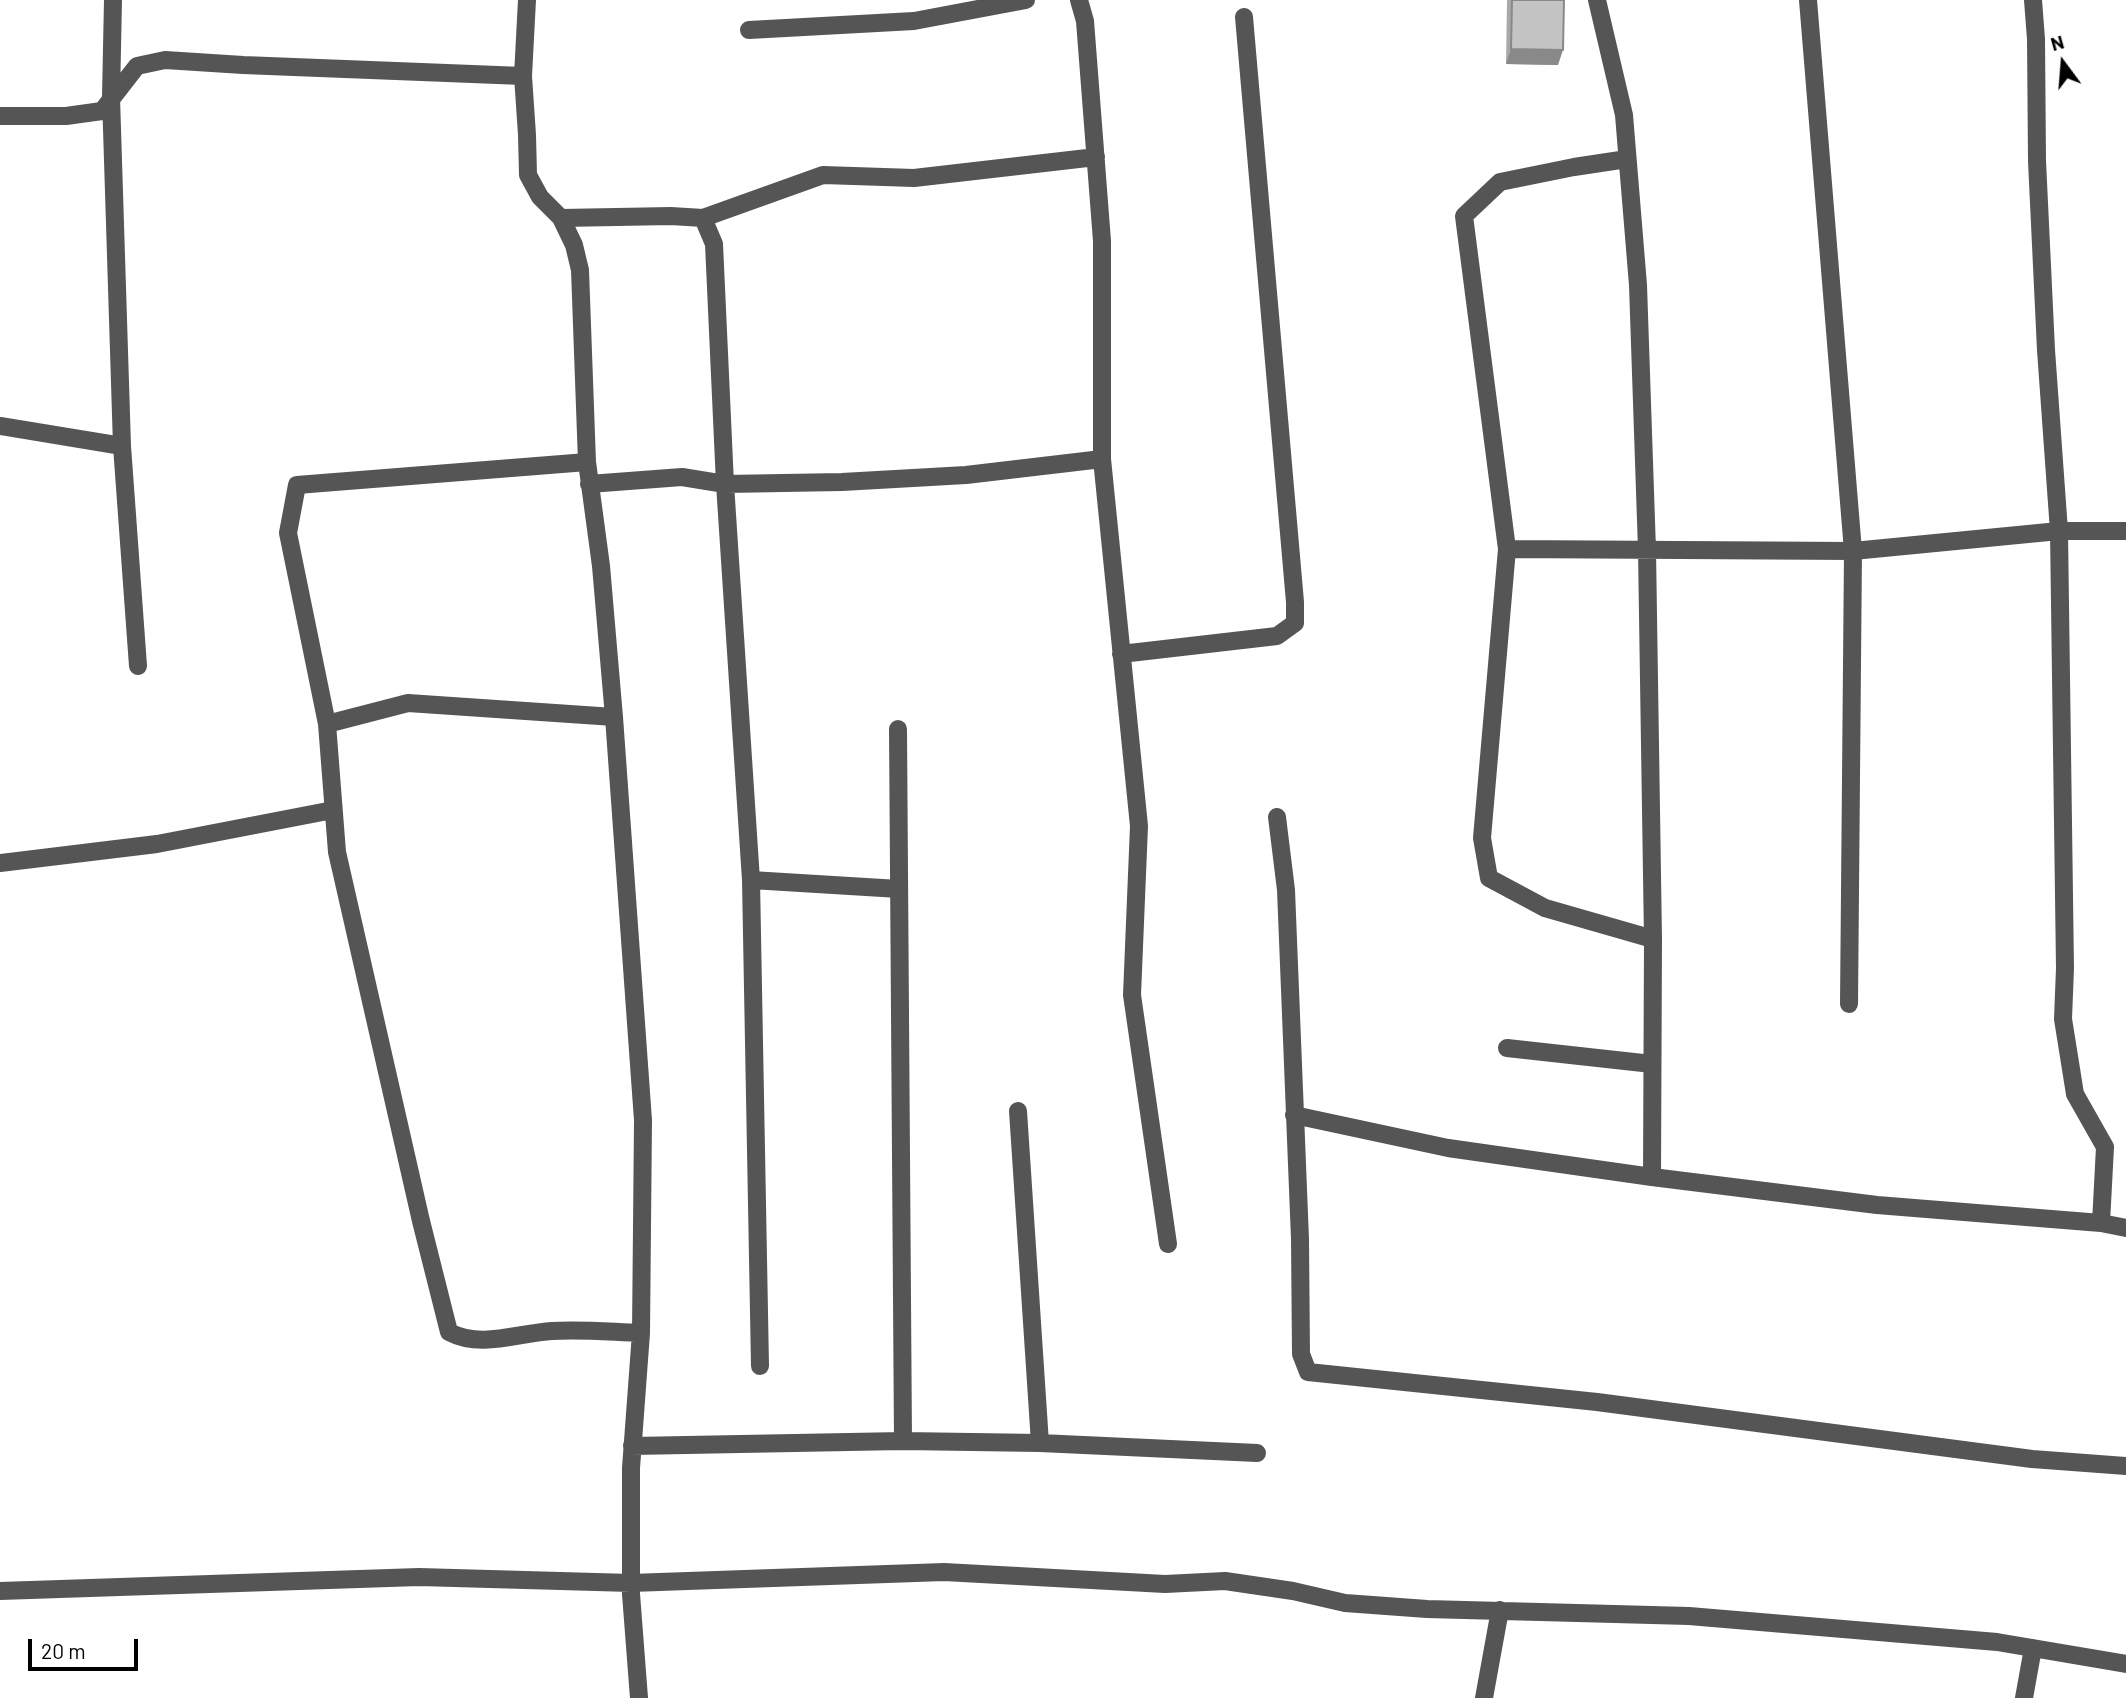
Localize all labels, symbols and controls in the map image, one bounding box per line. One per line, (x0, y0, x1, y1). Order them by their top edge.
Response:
north arrow (2028, 28, 2098, 98)
text: N (2048, 30, 2066, 55)
scale bar (32, 1624, 142, 1668)
text: 20 m (41, 1638, 86, 1663)

